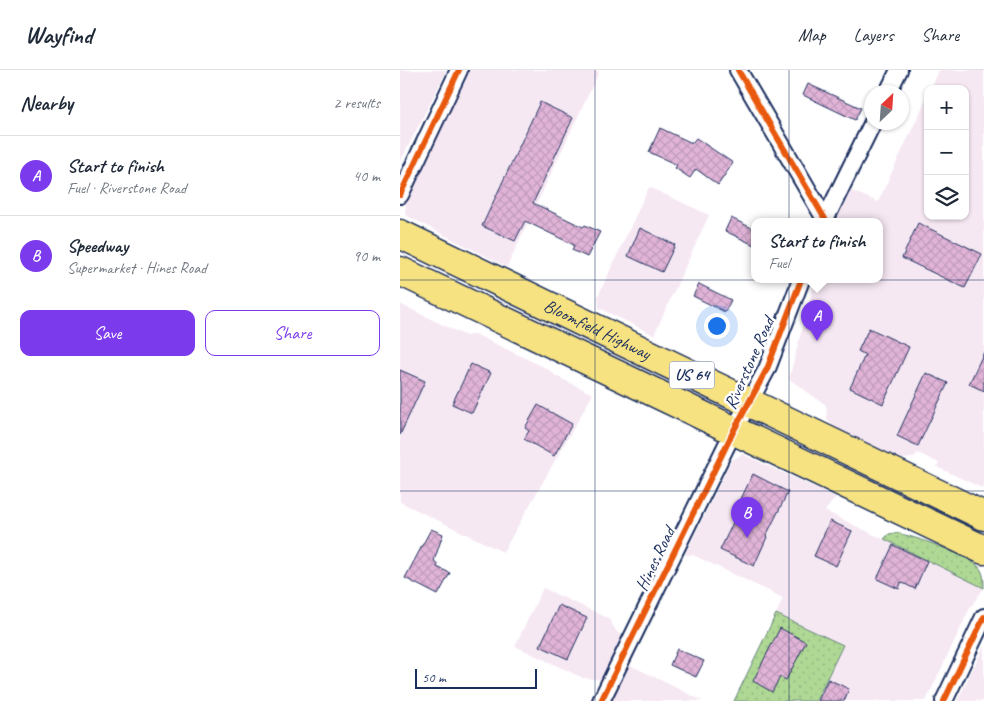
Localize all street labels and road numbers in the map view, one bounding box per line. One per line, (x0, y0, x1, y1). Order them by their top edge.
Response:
street label: Bloomfield Highway (540, 294, 656, 365)
street label: Riverstone Road (719, 311, 780, 412)
road number: US 64 (670, 362, 714, 388)
street label: Hines Road (630, 521, 681, 595)

